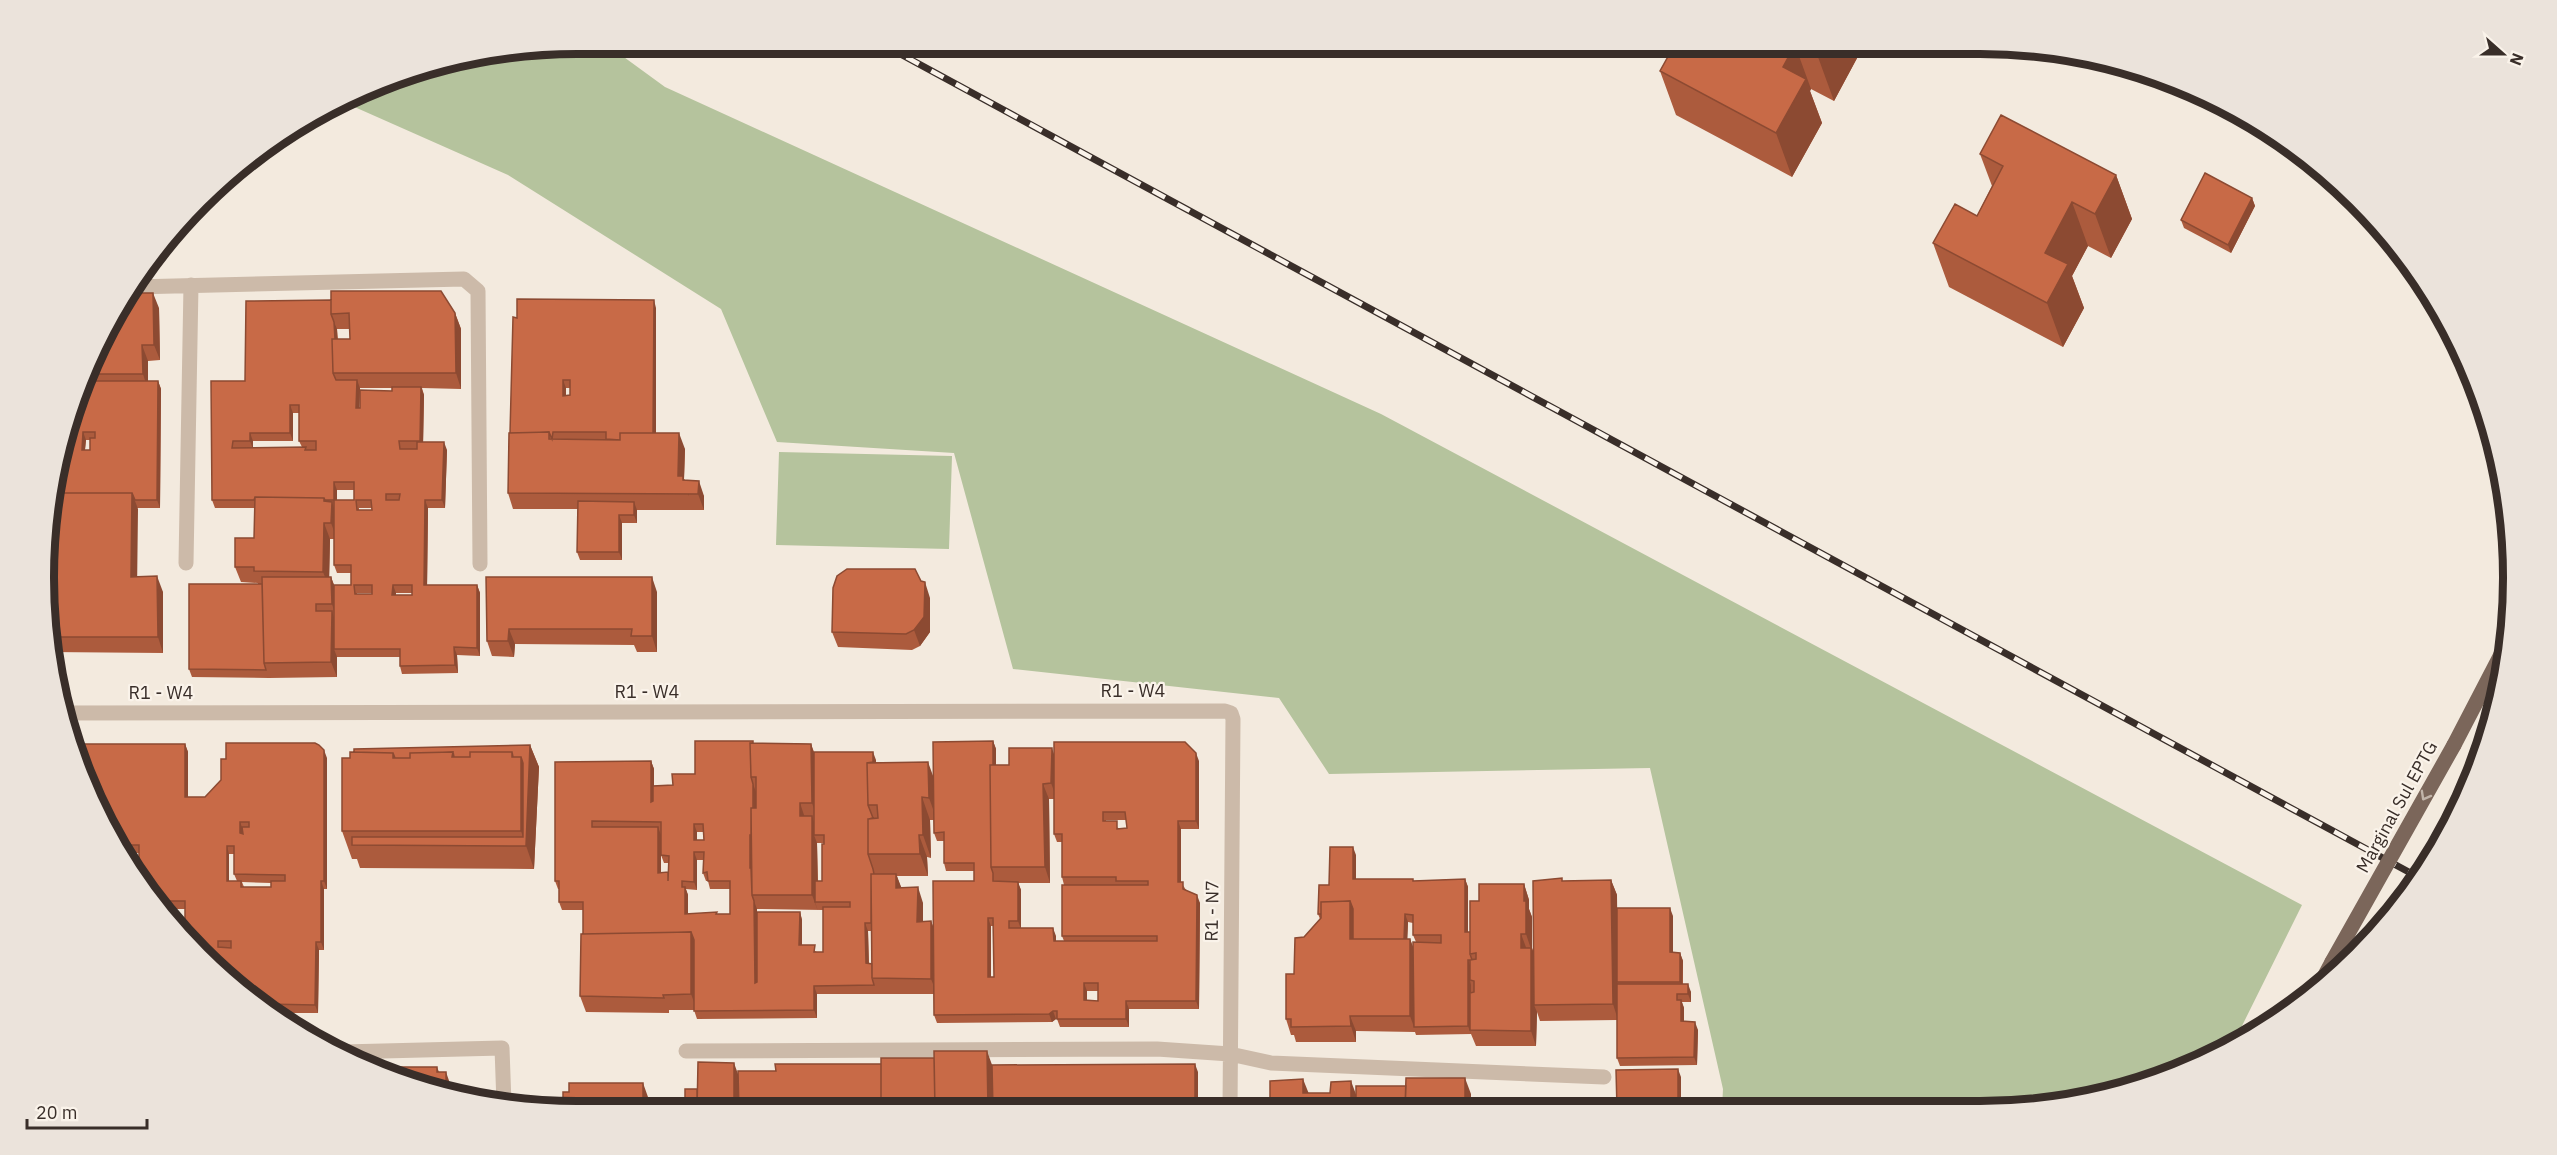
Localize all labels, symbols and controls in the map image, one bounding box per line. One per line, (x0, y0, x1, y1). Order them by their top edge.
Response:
north arrow (2473, 24, 2533, 84)
text: N (2506, 50, 2528, 68)
street label: R1 - W4 (1101, 679, 1166, 702)
street label: R1 - W4 (615, 680, 680, 703)
street label: R1 - W4 (129, 681, 194, 704)
street label: Marginal Sul EPTG (2351, 737, 2442, 877)
one-way arrow (2421, 790, 2432, 800)
street label: R1 - N7 (1199, 880, 1224, 942)
scale bar (27, 1092, 147, 1130)
text: 20 m (36, 1101, 78, 1124)

